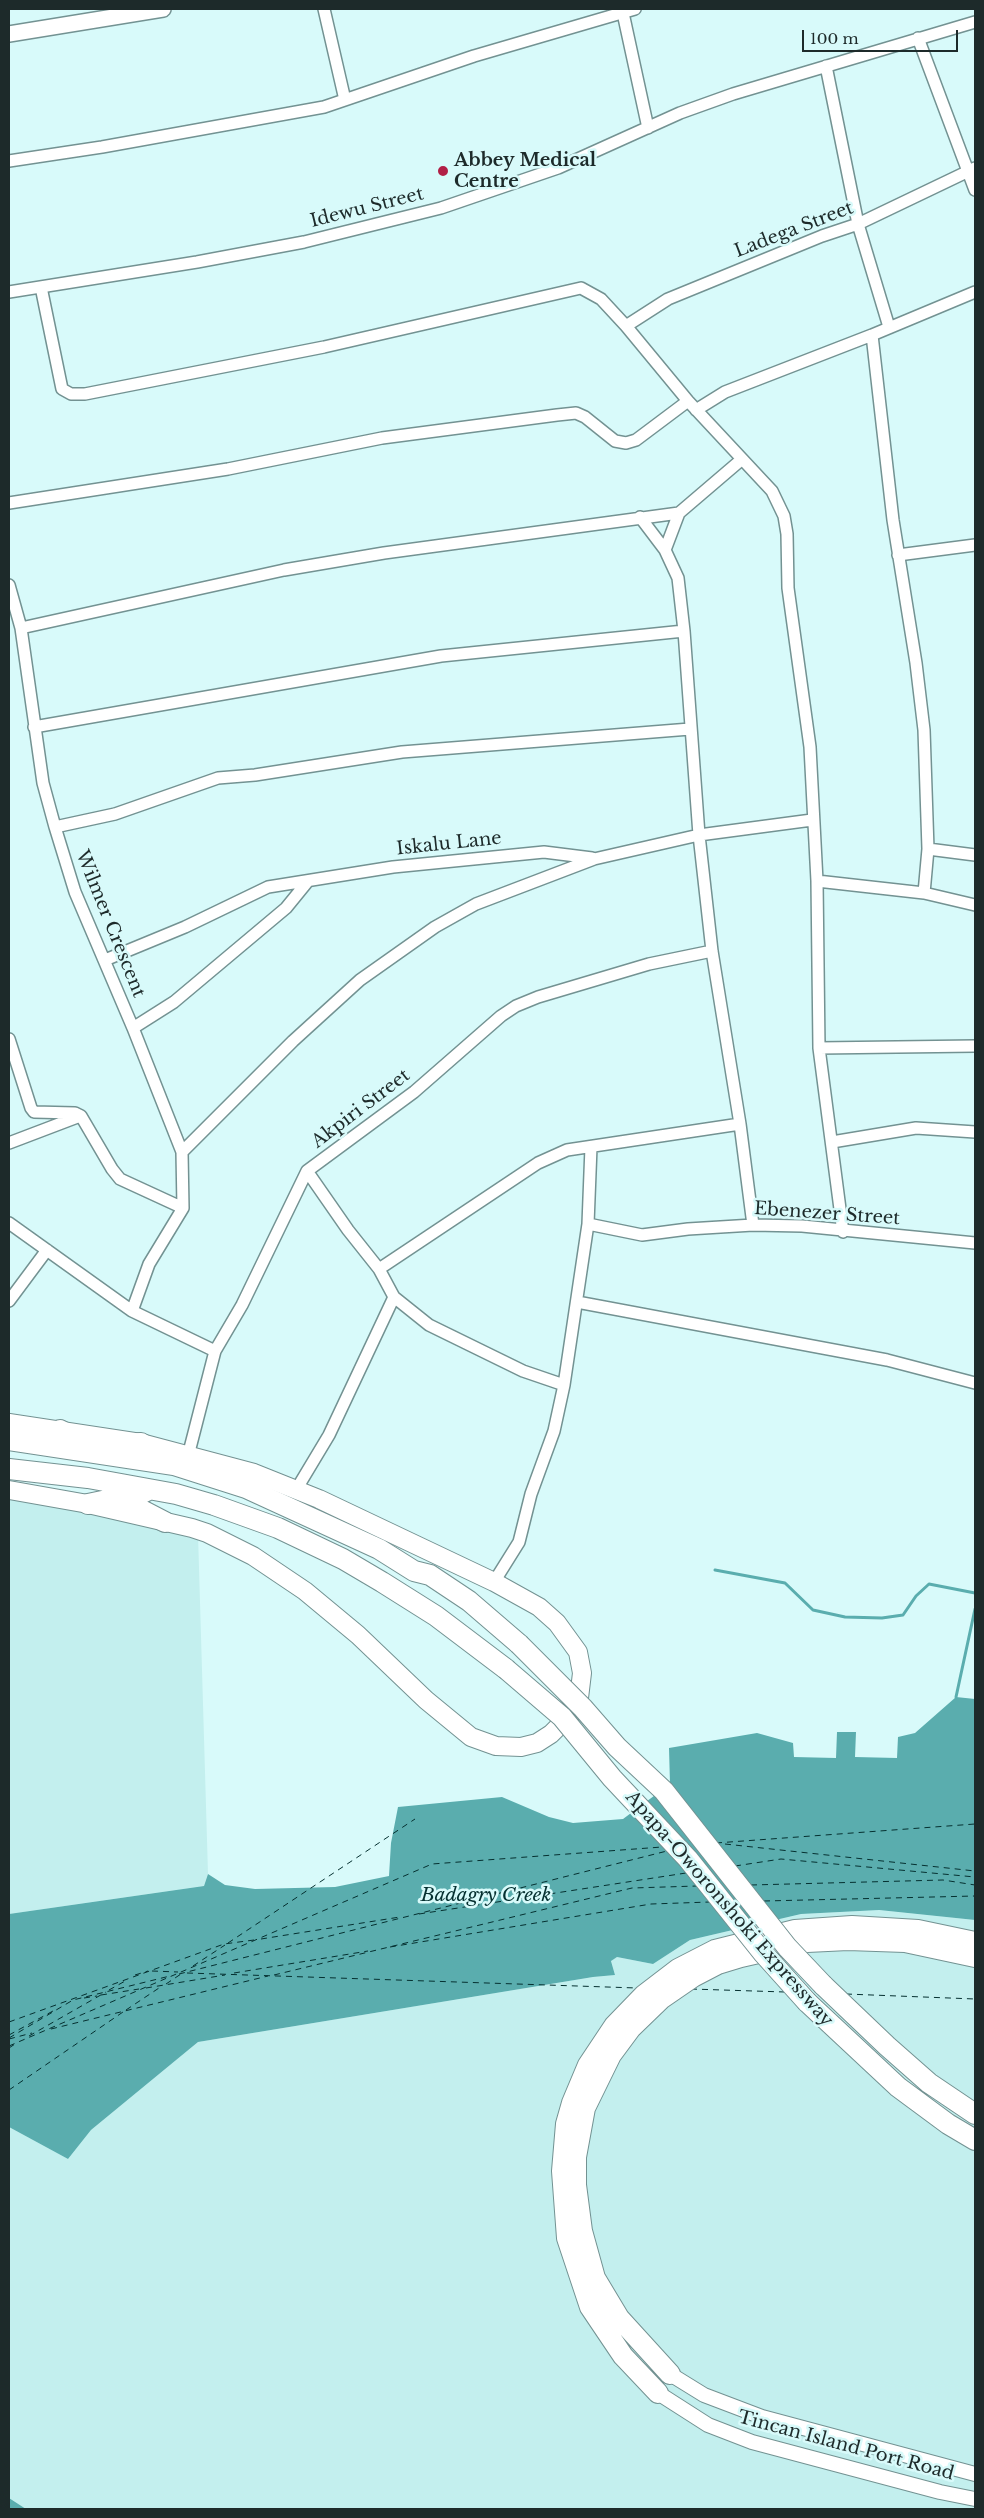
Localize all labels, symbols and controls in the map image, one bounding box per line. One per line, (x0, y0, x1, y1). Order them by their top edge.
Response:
scale bar (804, 20, 960, 52)
text: 100 m (810, 29, 859, 48)
place label: Abbey Medical Centre (454, 150, 596, 192)
marker: Abbey Medical Centre (436, 164, 450, 178)
street label: Idewu Street (308, 183, 426, 233)
street label: Ladega Street (732, 197, 856, 263)
street label: Iskalu Lane (395, 828, 503, 860)
street label: Wilmer Crescent (71, 847, 149, 1001)
street label: Akpiri Street (308, 1065, 414, 1153)
street label: Ebenezer Street (753, 1198, 901, 1230)
street label: Apapa-Oworonshoki Expressway (621, 1787, 837, 2031)
water label: Badagry Creek (421, 1885, 551, 1907)
street label: Tincan Island Port Road (736, 2407, 956, 2485)

